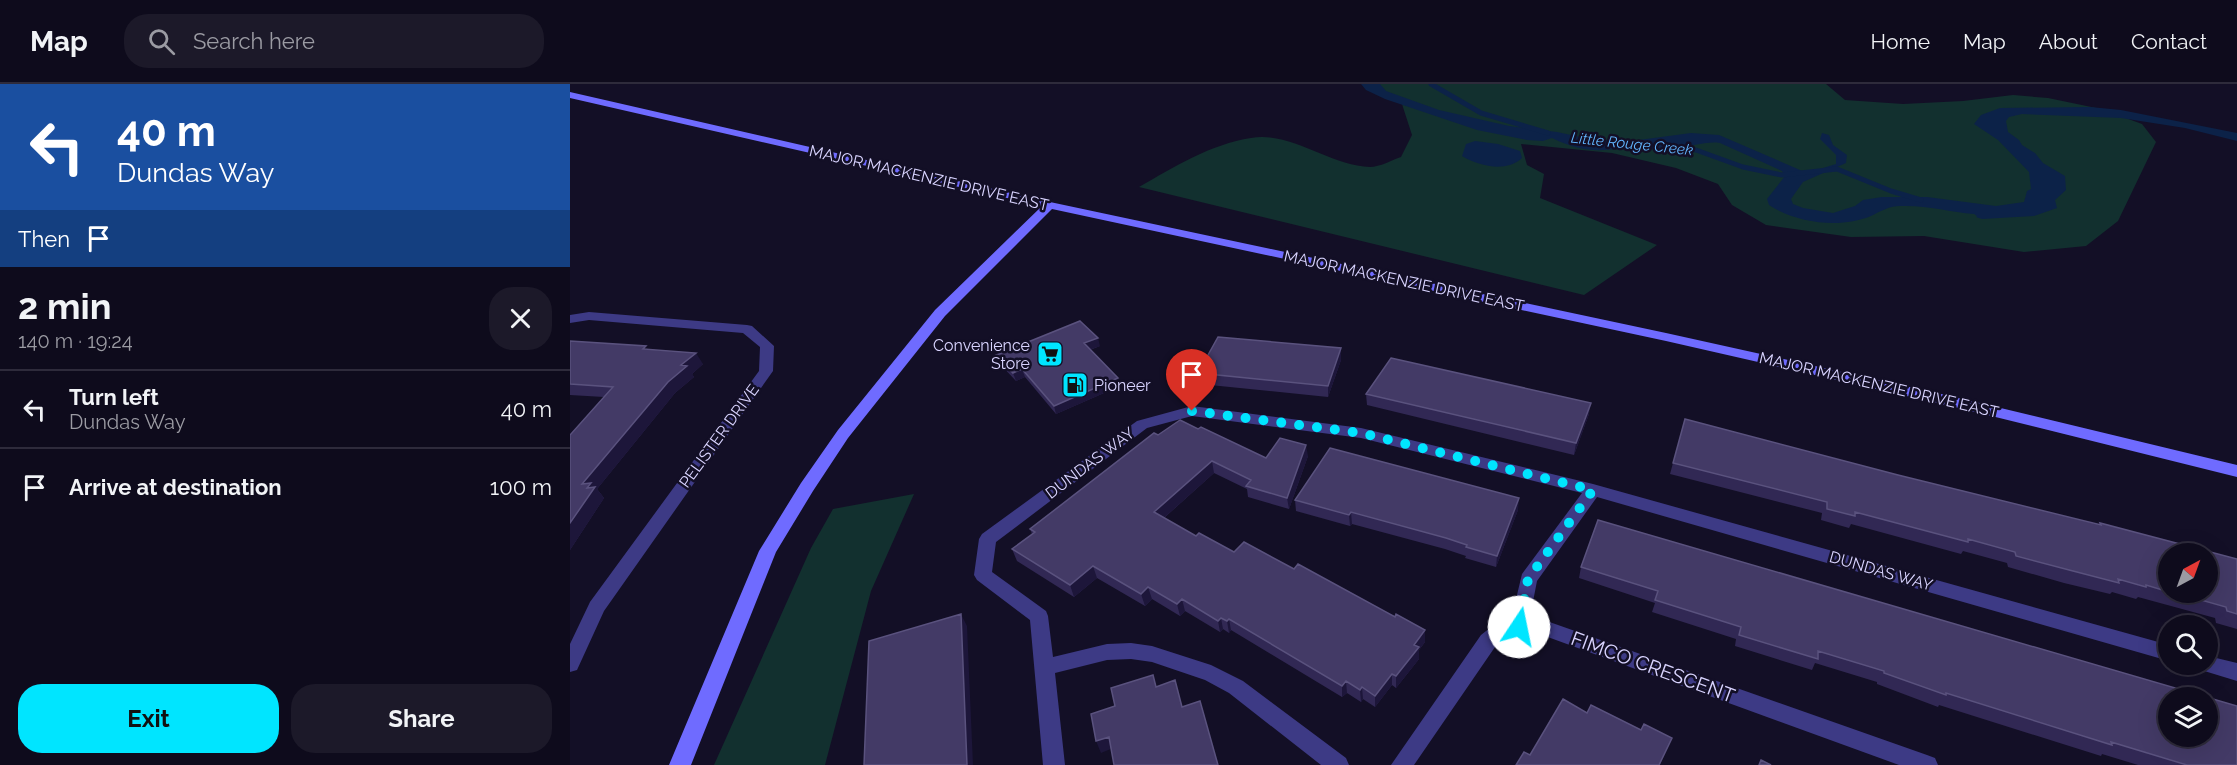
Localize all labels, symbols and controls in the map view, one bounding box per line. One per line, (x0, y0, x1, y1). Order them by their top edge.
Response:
search box (124, 14, 544, 68)
text: Map (30, 25, 88, 58)
icon: search (145, 25, 178, 58)
text: Search here (193, 28, 315, 54)
text: Home (1871, 29, 1930, 54)
text: Map (1963, 29, 2006, 54)
text: About (2039, 29, 2098, 54)
text: Contact (2131, 29, 2207, 54)
text: 40 m (117, 107, 216, 156)
icon: left (18, 108, 96, 186)
water label: Little Rouge Creek (1570, 129, 1694, 159)
street label: MAJOR MACKENZIE DRIVE EAST (807, 141, 1051, 215)
text: Dundas Way (117, 157, 274, 188)
icon: arrive (82, 222, 115, 255)
text: Then (18, 226, 70, 252)
street label: MAJOR MACKENZIE DRIVE EAST (1282, 246, 1526, 316)
text: 2 min (18, 285, 111, 327)
button: close (489, 287, 552, 350)
text: 140 m · 19:24 (18, 329, 133, 353)
place label: Convenience Store (933, 336, 1030, 373)
supermarket icon: Convenience Store (1035, 339, 1065, 369)
street label: MAJOR MACKENZIE DRIVE EAST (1757, 348, 2001, 422)
pin (1166, 349, 1217, 411)
icon: arrive (1175, 358, 1208, 391)
fuel station icon: Pioneer (1060, 370, 1090, 400)
place label: Pioneer (1094, 376, 1151, 395)
street label: PELISTER DRIVE (675, 380, 763, 491)
text: Turn left (69, 384, 159, 410)
icon: left (18, 393, 51, 426)
text: 40 m (501, 396, 552, 422)
text: Dundas Way (69, 410, 186, 434)
street label: DUNDAS WAY (1042, 423, 1139, 503)
icon: arrive (18, 471, 51, 504)
text: Arrive at destination (69, 474, 282, 500)
text: 100 m (490, 474, 552, 500)
north arrow (2158, 543, 2218, 603)
map controls (2158, 543, 2218, 747)
street label: DUNDAS WAY (1827, 547, 1935, 595)
position arrow (1487, 595, 1551, 659)
button: search (2158, 615, 2218, 675)
street label: FIMCO CRESCENT (1568, 626, 1738, 708)
button: Exit (18, 684, 279, 753)
button: Share (291, 684, 552, 753)
button: layers (2158, 687, 2218, 747)

